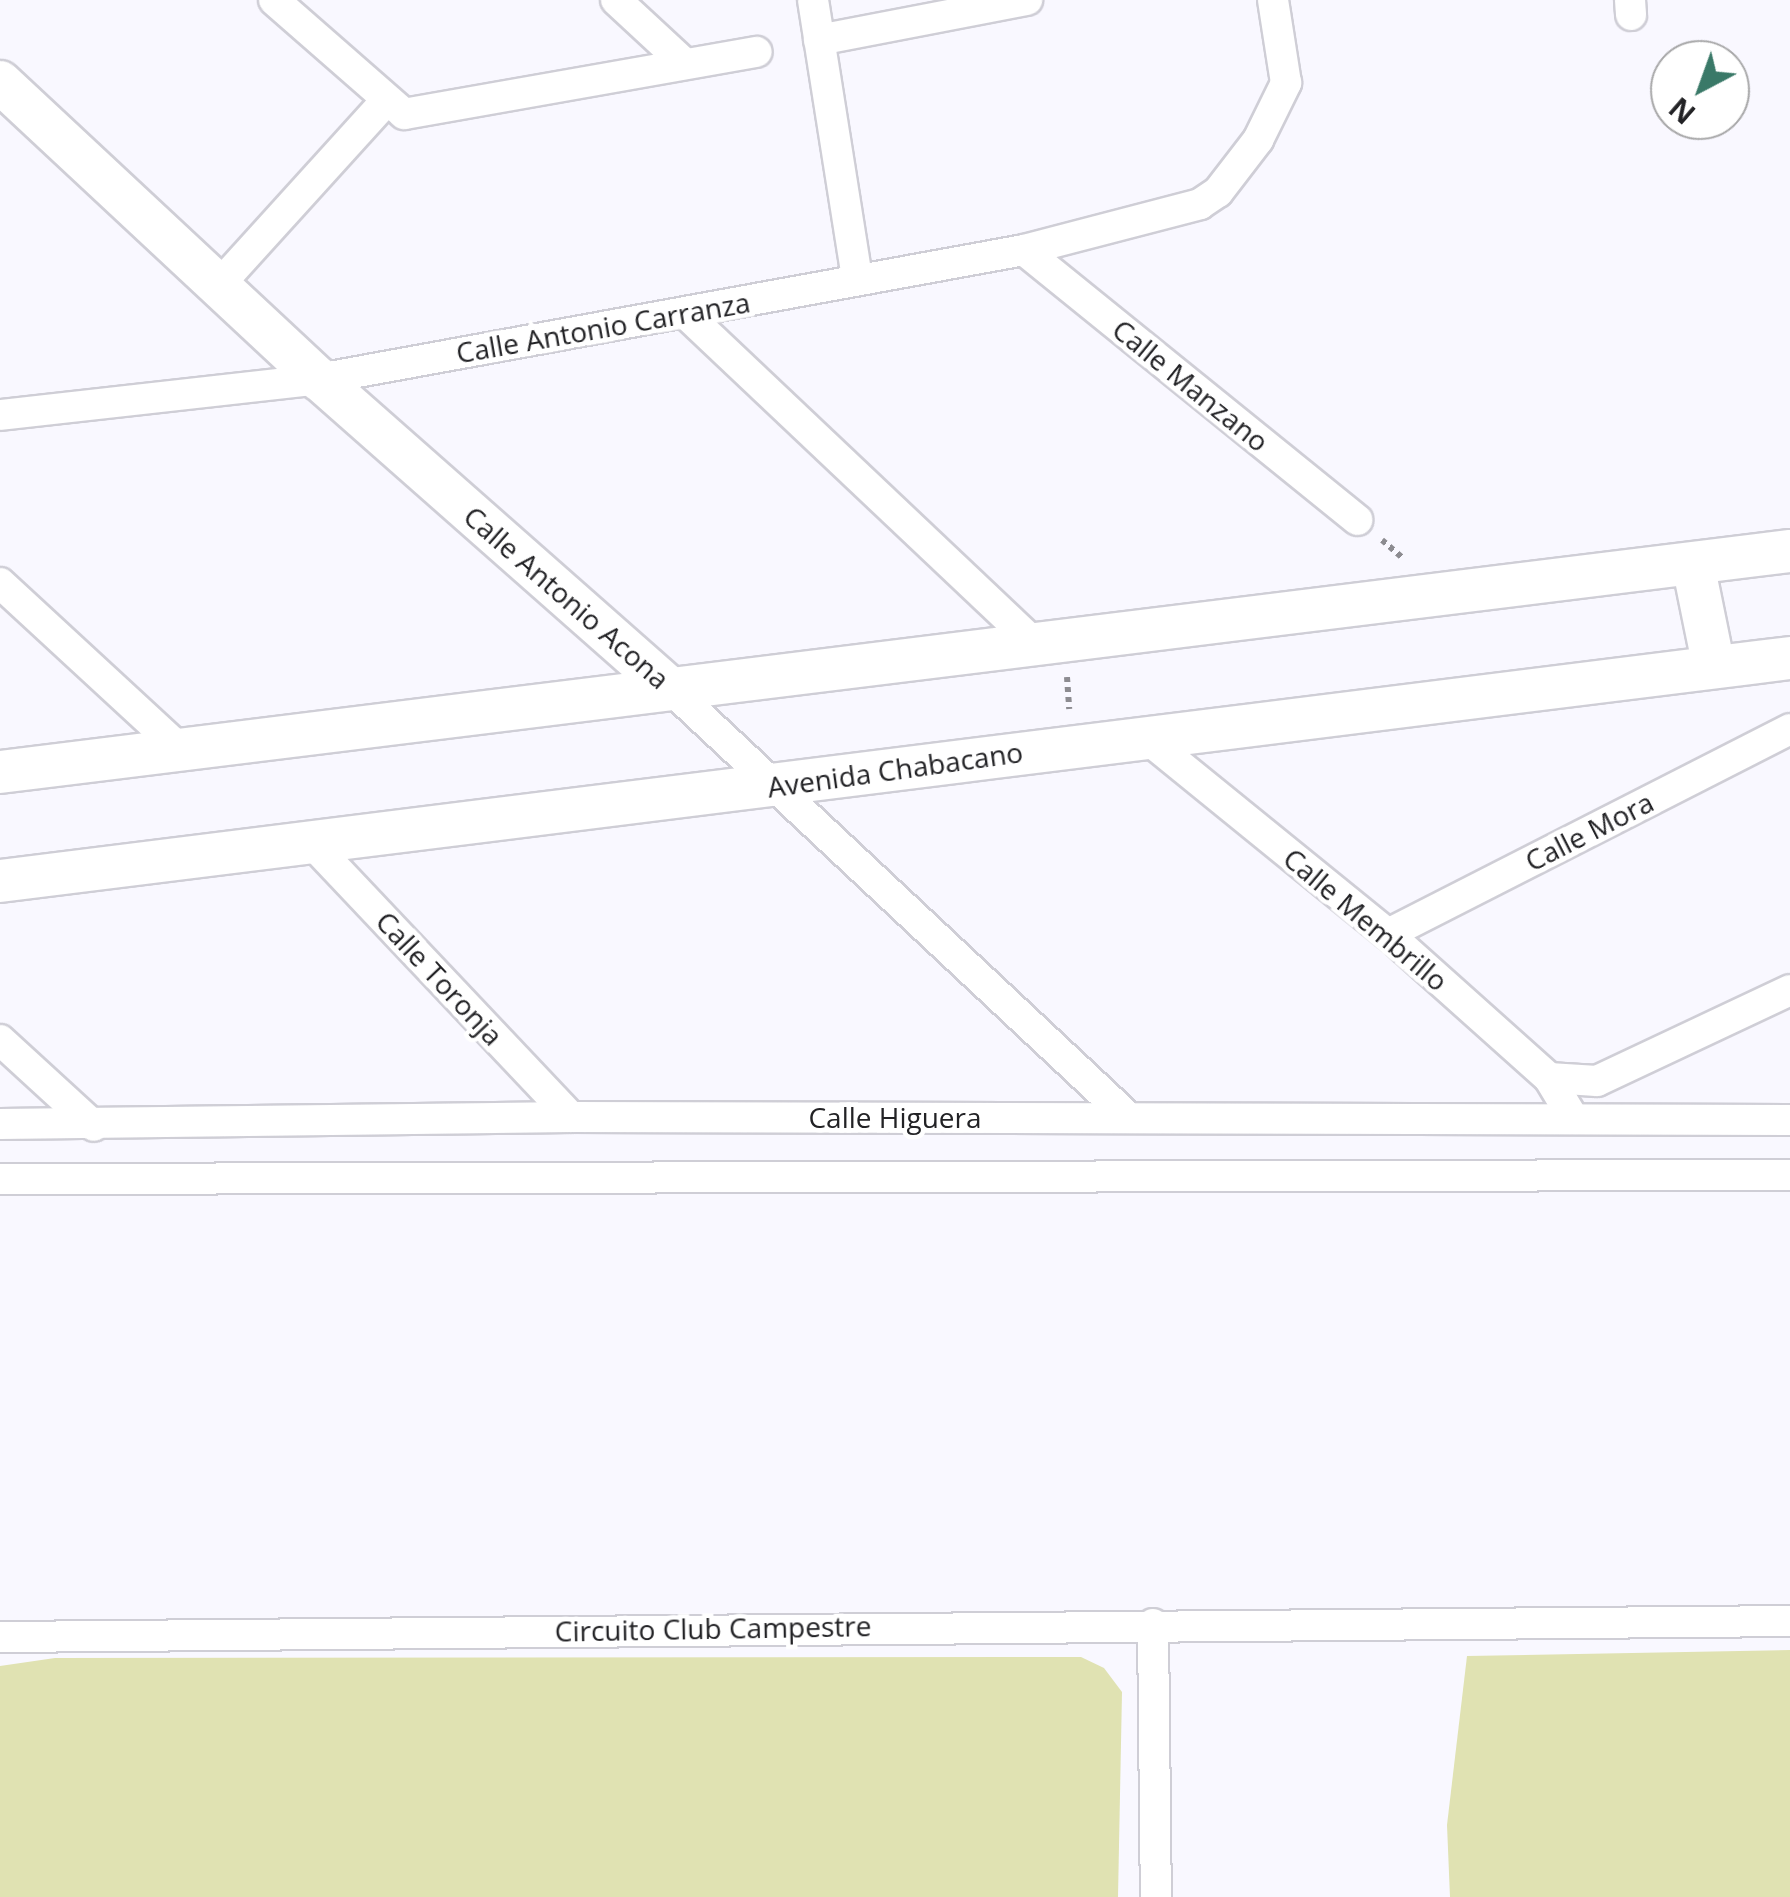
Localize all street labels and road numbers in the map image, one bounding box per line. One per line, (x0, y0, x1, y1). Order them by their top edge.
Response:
street label: Calle Antonio Carranza (453, 285, 753, 369)
street label: Calle Manzano (1106, 312, 1276, 458)
street label: Calle Antonio Acona (457, 499, 677, 695)
street label: Avenida Chabacano (765, 734, 1025, 804)
street label: Calle Mora (1519, 784, 1659, 878)
street label: Calle Membrillo (1277, 841, 1455, 997)
street label: Calle Toronja (370, 904, 510, 1052)
street label: Calle Higuera (808, 1100, 982, 1134)
street label: Circuito Club Campestre (554, 1608, 872, 1648)

